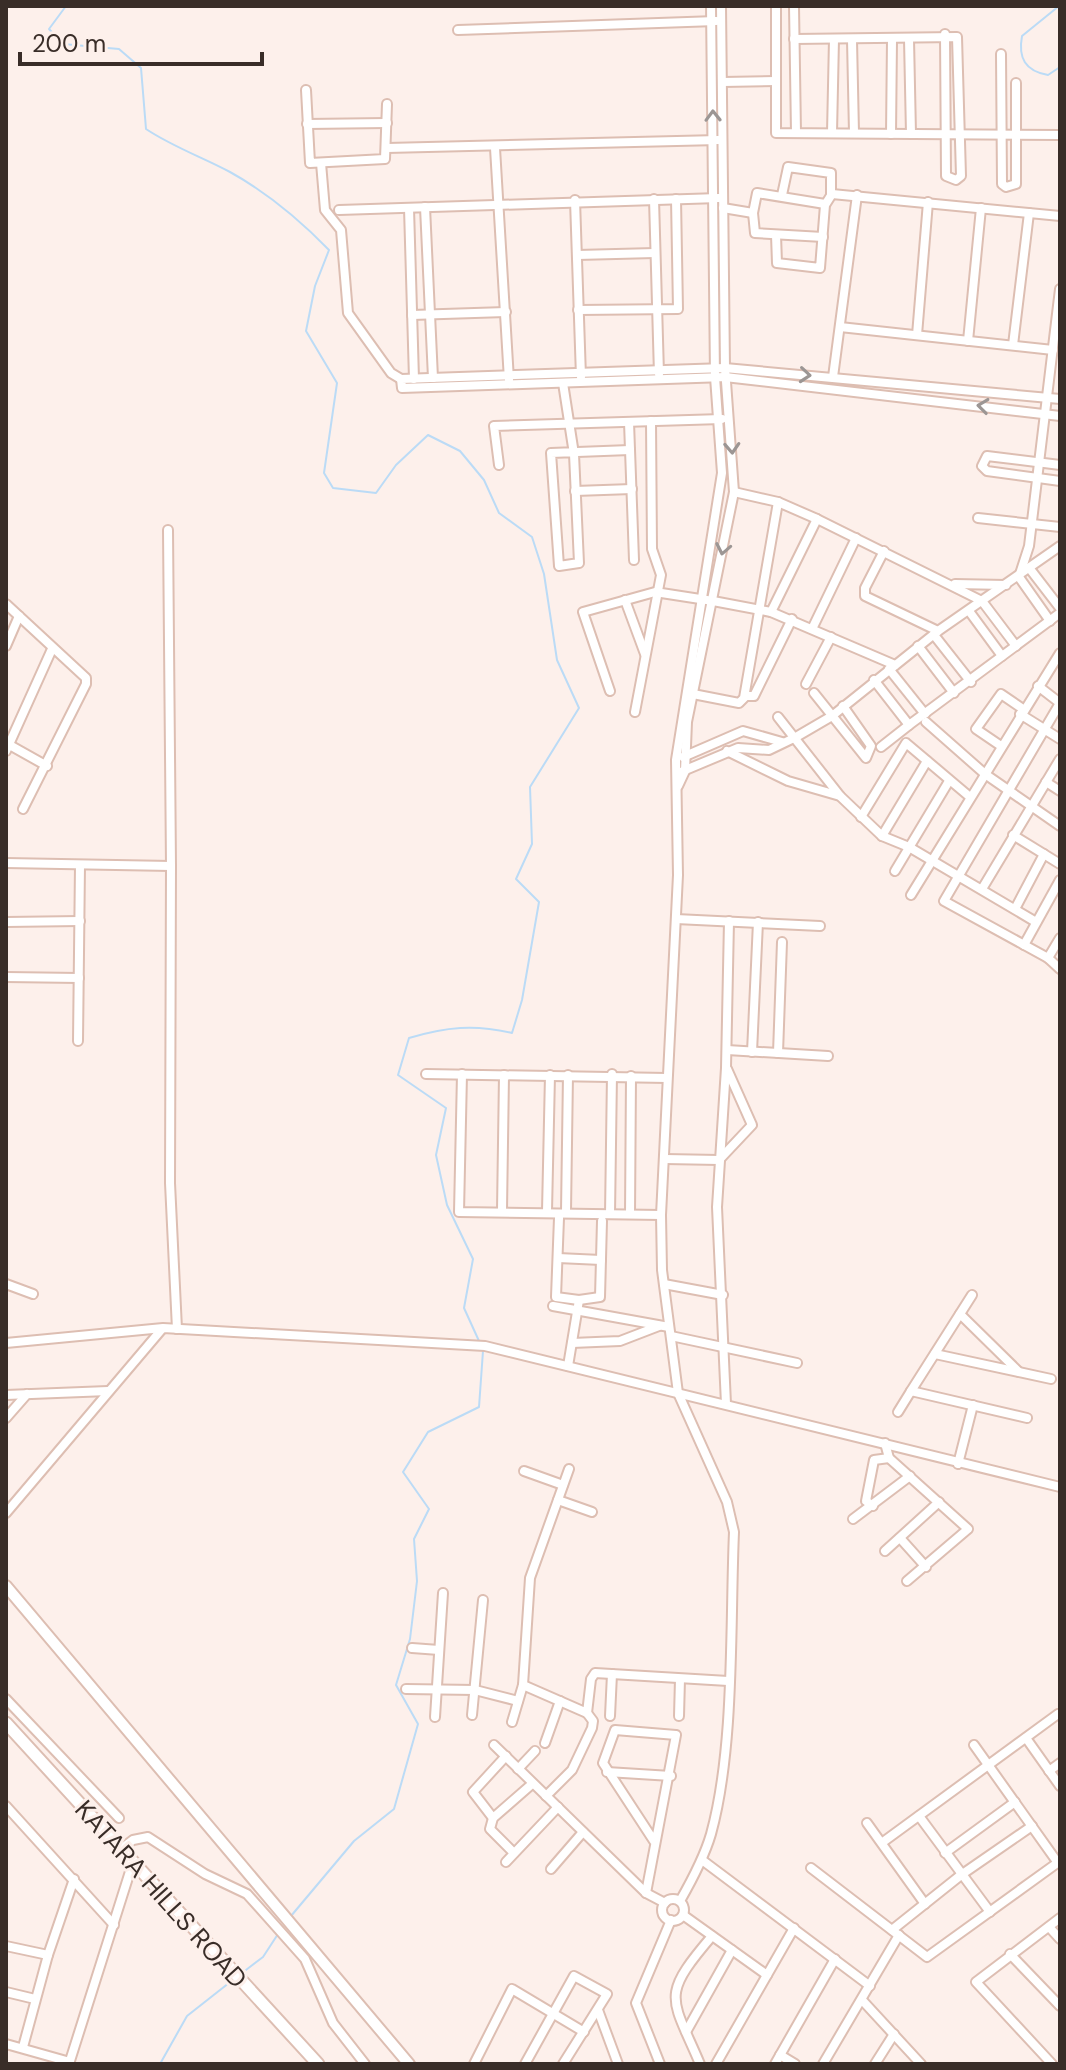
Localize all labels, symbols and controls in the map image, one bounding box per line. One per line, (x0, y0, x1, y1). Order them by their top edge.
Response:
scale bar (20, 16, 262, 66)
text: 200 m (32, 28, 106, 59)
one-way arrow (705, 109, 722, 122)
one-way arrow (799, 366, 812, 383)
one-way arrow (976, 398, 989, 415)
one-way arrow (724, 442, 741, 455)
one-way arrow (715, 542, 732, 555)
street label: KATARA HILLS ROAD (68, 1793, 254, 1995)

